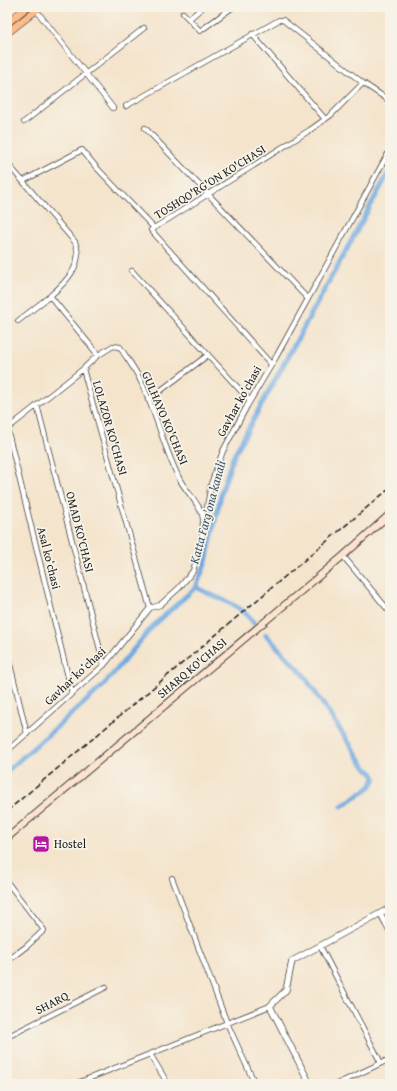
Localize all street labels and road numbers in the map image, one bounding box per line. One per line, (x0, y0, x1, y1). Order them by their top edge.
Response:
street label: TOSHQO'RG'ON KO'CHASI (151, 140, 269, 223)
street label: Gavhar koʻchasi (212, 362, 265, 439)
street label: GULHAYO KO'CHASI (138, 368, 193, 467)
street label: LOLAZOR KO'CHASI (89, 378, 132, 478)
street label: OMAD KO'CHASI (62, 490, 99, 574)
street label: Asal koʻchasi (33, 525, 66, 592)
street label: SHARQ KO'CHASI (153, 633, 230, 702)
street label: Gavhar koʻchasi (40, 642, 110, 709)
street label: SHARQ (32, 987, 72, 1018)

